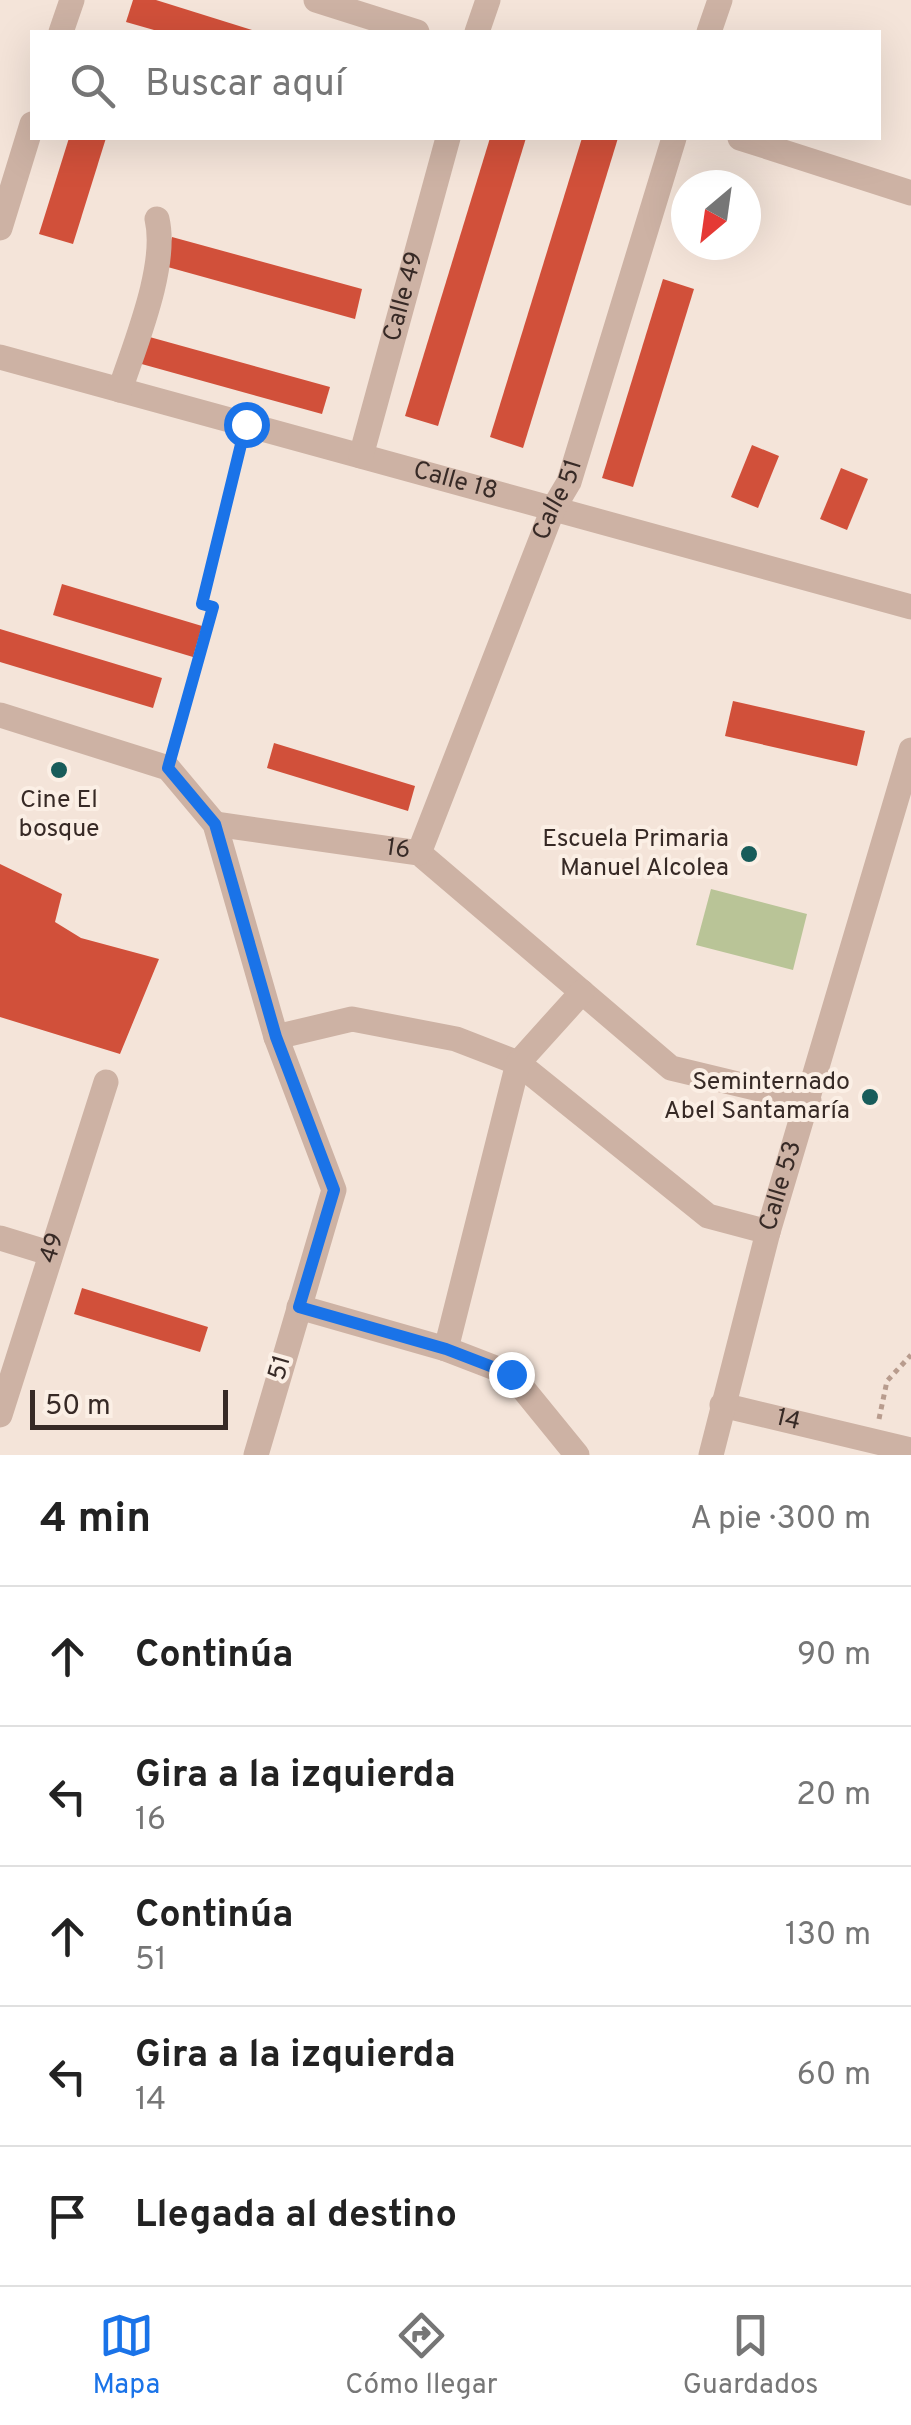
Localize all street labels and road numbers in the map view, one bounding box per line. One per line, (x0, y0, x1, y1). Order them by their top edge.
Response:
street label: Calle 49 (377, 248, 432, 345)
street label: Calle 18 (409, 455, 501, 509)
street label: Calle 51 (526, 456, 591, 545)
street label: 16 (384, 832, 412, 868)
street label: Calle 53 (753, 1137, 810, 1235)
street label: 49 (33, 1229, 73, 1267)
street label: 51 (262, 1352, 300, 1384)
street label: 14 (773, 1402, 804, 1439)

